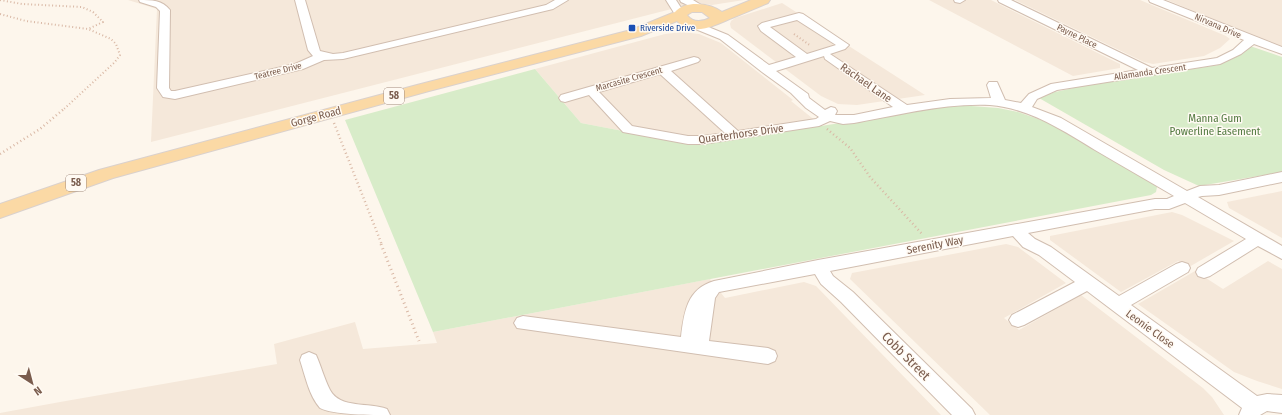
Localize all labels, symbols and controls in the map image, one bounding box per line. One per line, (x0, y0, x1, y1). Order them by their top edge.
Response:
street label: Nirvana Drive (1193, 12, 1243, 40)
street label: Payne Place (1055, 22, 1099, 50)
marker: Riverside Drive (627, 23, 637, 33)
place label: Riverside Drive (640, 23, 696, 33)
street label: Teatree Drive (253, 60, 303, 82)
street label: Rachael Lane (838, 61, 894, 105)
street label: Allamanda Crescent (1113, 62, 1187, 82)
street label: Marcasite Crescent (595, 65, 663, 93)
road number: 58 (384, 88, 404, 104)
street label: Gorge Road (289, 104, 343, 130)
park label: Manna Gum Powerline Easement (1170, 112, 1261, 138)
street label: Quarterhorse Drive (698, 122, 784, 146)
road number: 58 (66, 175, 86, 191)
street label: Serenity Way (906, 233, 965, 257)
street label: Leonie Close (1123, 307, 1177, 351)
street label: Cobb Street (879, 329, 934, 384)
north arrow (12, 363, 52, 403)
text: N (31, 383, 44, 398)

